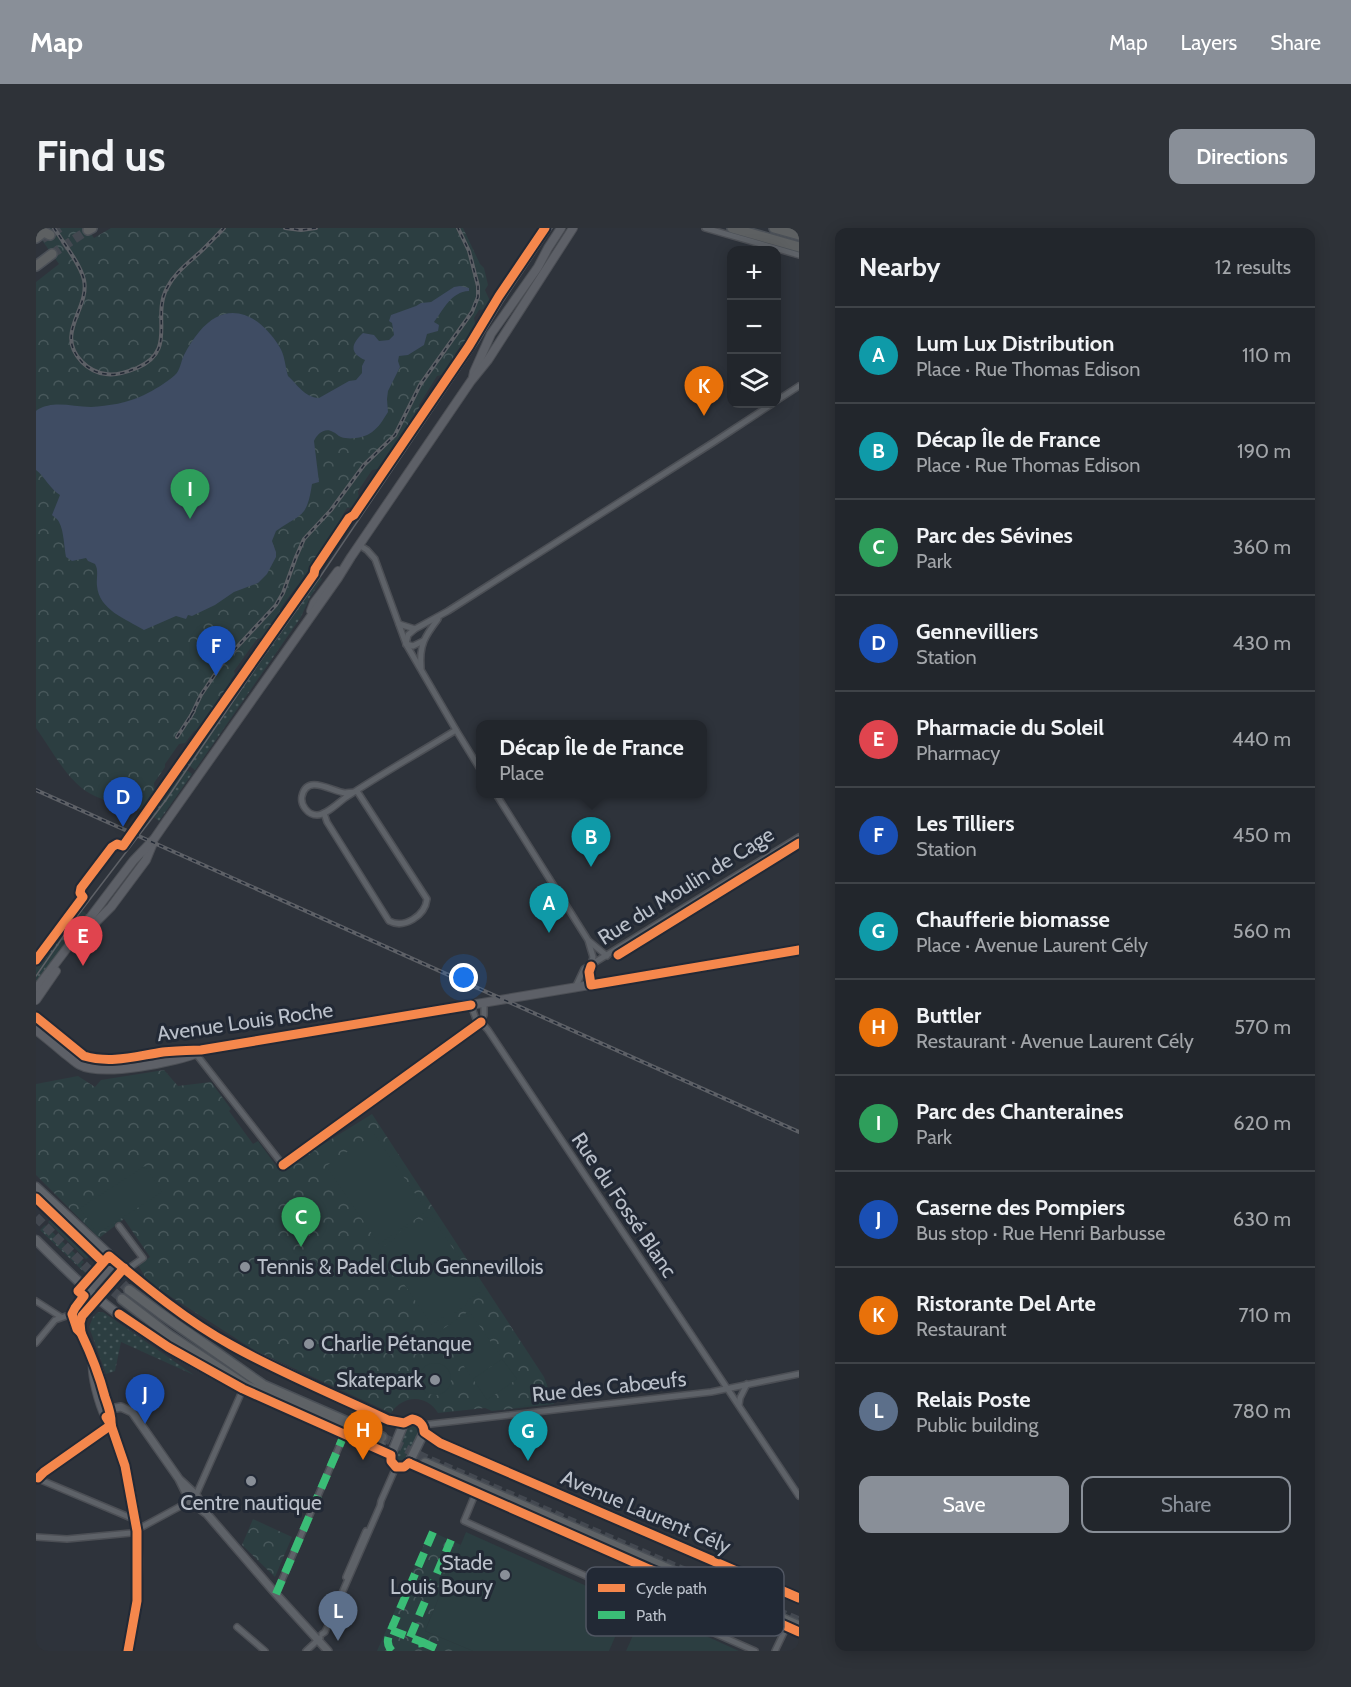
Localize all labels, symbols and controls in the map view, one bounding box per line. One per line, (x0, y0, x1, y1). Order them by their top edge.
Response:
text: Map (30, 25, 83, 59)
text: Map (1109, 30, 1148, 55)
text: Layers (1181, 30, 1237, 55)
text: Share (1270, 30, 1321, 55)
button: Directions (1169, 129, 1315, 184)
text: Find us (36, 130, 165, 182)
map controls (727, 246, 781, 408)
button: + (727, 246, 781, 300)
text: Nearby (859, 251, 940, 283)
text: 12 results (1215, 255, 1291, 279)
button: − (727, 300, 781, 354)
text: Lum Lux Distribution (916, 330, 1114, 357)
text: A (872, 343, 885, 367)
text: 110 m (1242, 343, 1291, 367)
button: layers (727, 354, 781, 408)
text: Place · Rue Thomas Edison (916, 357, 1141, 381)
pin: K (684, 366, 724, 416)
text: Décap Île de France (916, 426, 1101, 453)
text: B (872, 439, 885, 463)
text: 190 m (1237, 439, 1291, 463)
text: Place · Rue Thomas Edison (916, 453, 1141, 477)
pin: I (170, 470, 210, 519)
text: Parc des Sévines (916, 522, 1073, 549)
text: C (872, 535, 885, 559)
text: 360 m (1233, 535, 1291, 559)
text: Park (916, 549, 952, 573)
text: Gennevilliers (916, 618, 1038, 645)
pin: F (196, 626, 236, 676)
text: D (871, 631, 886, 655)
text: 430 m (1233, 631, 1291, 655)
text: Station (916, 645, 977, 669)
text: Pharmacie du Soleil (916, 714, 1104, 741)
popup (476, 720, 707, 798)
text: E (873, 727, 884, 751)
text: 440 m (1232, 727, 1291, 751)
text: Décap Île de France (499, 734, 684, 761)
text: Pharmacy (916, 741, 1000, 765)
text: Place (499, 761, 544, 785)
pin: D (104, 778, 142, 827)
text: Les Tilliers (916, 810, 1015, 837)
pin: B (572, 818, 610, 867)
street label: Rue du Moulin de Cage (593, 821, 779, 950)
text: F (873, 823, 884, 847)
text: 450 m (1233, 823, 1291, 847)
text: Station (916, 837, 977, 861)
pin: A (530, 884, 568, 933)
text: Chaufferie biomasse (916, 906, 1110, 933)
pin: E (64, 916, 102, 966)
text: G (872, 919, 885, 943)
text: 560 m (1233, 919, 1291, 943)
text: Place · Avenue Laurent Cély (916, 933, 1148, 957)
your location (449, 963, 478, 992)
street label: Avenue Louis Roche (155, 997, 335, 1046)
text: Buttler (916, 1002, 981, 1029)
text: H (871, 1015, 886, 1039)
text: 570 m (1234, 1015, 1291, 1039)
text: Restaurant · Avenue Laurent Cély (916, 1029, 1194, 1053)
text: Parc des Chanteraines (916, 1098, 1123, 1125)
text: I (876, 1111, 881, 1135)
text: 620 m (1233, 1111, 1291, 1135)
text: Park (916, 1125, 952, 1149)
street label: Rue du Fossé Blanc (567, 1127, 682, 1282)
text: Caserne des Pompiers (916, 1194, 1125, 1221)
pin: C (282, 1198, 320, 1247)
text: J (876, 1207, 881, 1231)
text: 630 m (1233, 1207, 1291, 1231)
text: Bus stop · Rue Henri Barbusse (916, 1221, 1166, 1245)
place label: Tennis & Padel Club Gennevillois (257, 1254, 544, 1279)
marker: Tennis & Padel Club Gennevillois (238, 1260, 252, 1274)
text: Ristorante Del Arte (916, 1290, 1096, 1317)
text: K (872, 1303, 885, 1327)
text: 710 m (1238, 1303, 1291, 1327)
text: Restaurant (916, 1317, 1007, 1341)
place label: Charlie Pétanque (321, 1331, 472, 1356)
marker: Charlie Pétanque (302, 1337, 316, 1351)
street label: Rue des Cabœufs (531, 1366, 688, 1407)
place label: Skatepark (336, 1367, 424, 1392)
marker: Skatepark (428, 1373, 442, 1387)
pin: J (126, 1374, 164, 1424)
text: Relais Poste (916, 1386, 1031, 1413)
text: L (874, 1399, 884, 1423)
text: 780 m (1233, 1399, 1291, 1423)
pin: H (344, 1410, 382, 1460)
pin: G (508, 1412, 548, 1461)
text: Public building (916, 1413, 1038, 1437)
street label: Avenue Laurent Cély (557, 1464, 735, 1559)
marker: Centre nautique (244, 1474, 258, 1488)
button: Save (859, 1476, 1069, 1533)
button: Share (1081, 1476, 1291, 1533)
place label: Centre nautique (180, 1490, 322, 1515)
place label: Stade Louis Boury (390, 1550, 493, 1599)
legend (586, 1567, 784, 1636)
marker: Stade Louis Boury (498, 1568, 512, 1582)
text: Cycle path (636, 1579, 707, 1598)
pin: L (318, 1592, 358, 1641)
text: Path (636, 1606, 667, 1625)

